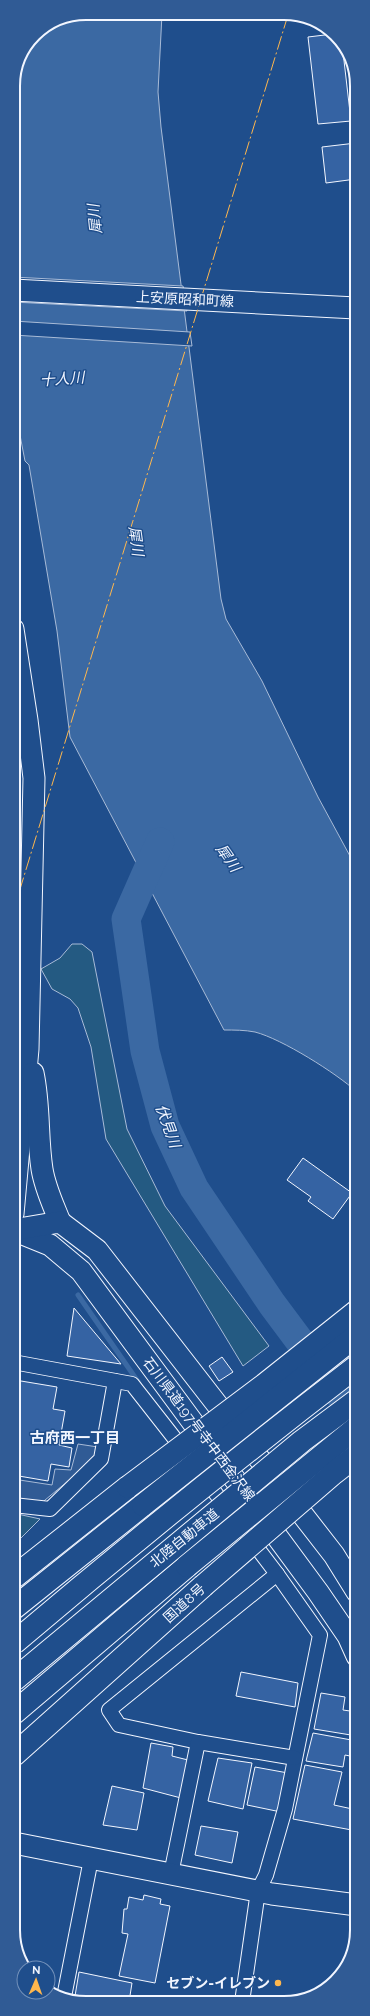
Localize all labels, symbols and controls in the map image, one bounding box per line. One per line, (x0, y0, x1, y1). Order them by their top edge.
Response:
water label: 犀川 (84, 201, 106, 235)
street label: 上安原昭和町線 (136, 288, 234, 310)
water label: 十人川 (39, 368, 87, 390)
water label: 犀川 (125, 525, 147, 559)
water label: 犀川 (212, 841, 245, 877)
water label: 伏見川 (152, 1102, 185, 1152)
street label: 石川県道197号寺中西金沢線 (140, 1354, 258, 1504)
district label: 古府西一丁目 (30, 1429, 120, 1447)
street label: 北陸自動車道 (146, 1505, 222, 1571)
street label: 国道8号 (160, 1580, 208, 1626)
north arrow (16, 1960, 56, 2000)
text: N (32, 1964, 41, 1977)
place label: セブン-イレブン (166, 1975, 270, 1991)
marker: セブン-イレブン (273, 1978, 283, 1988)

